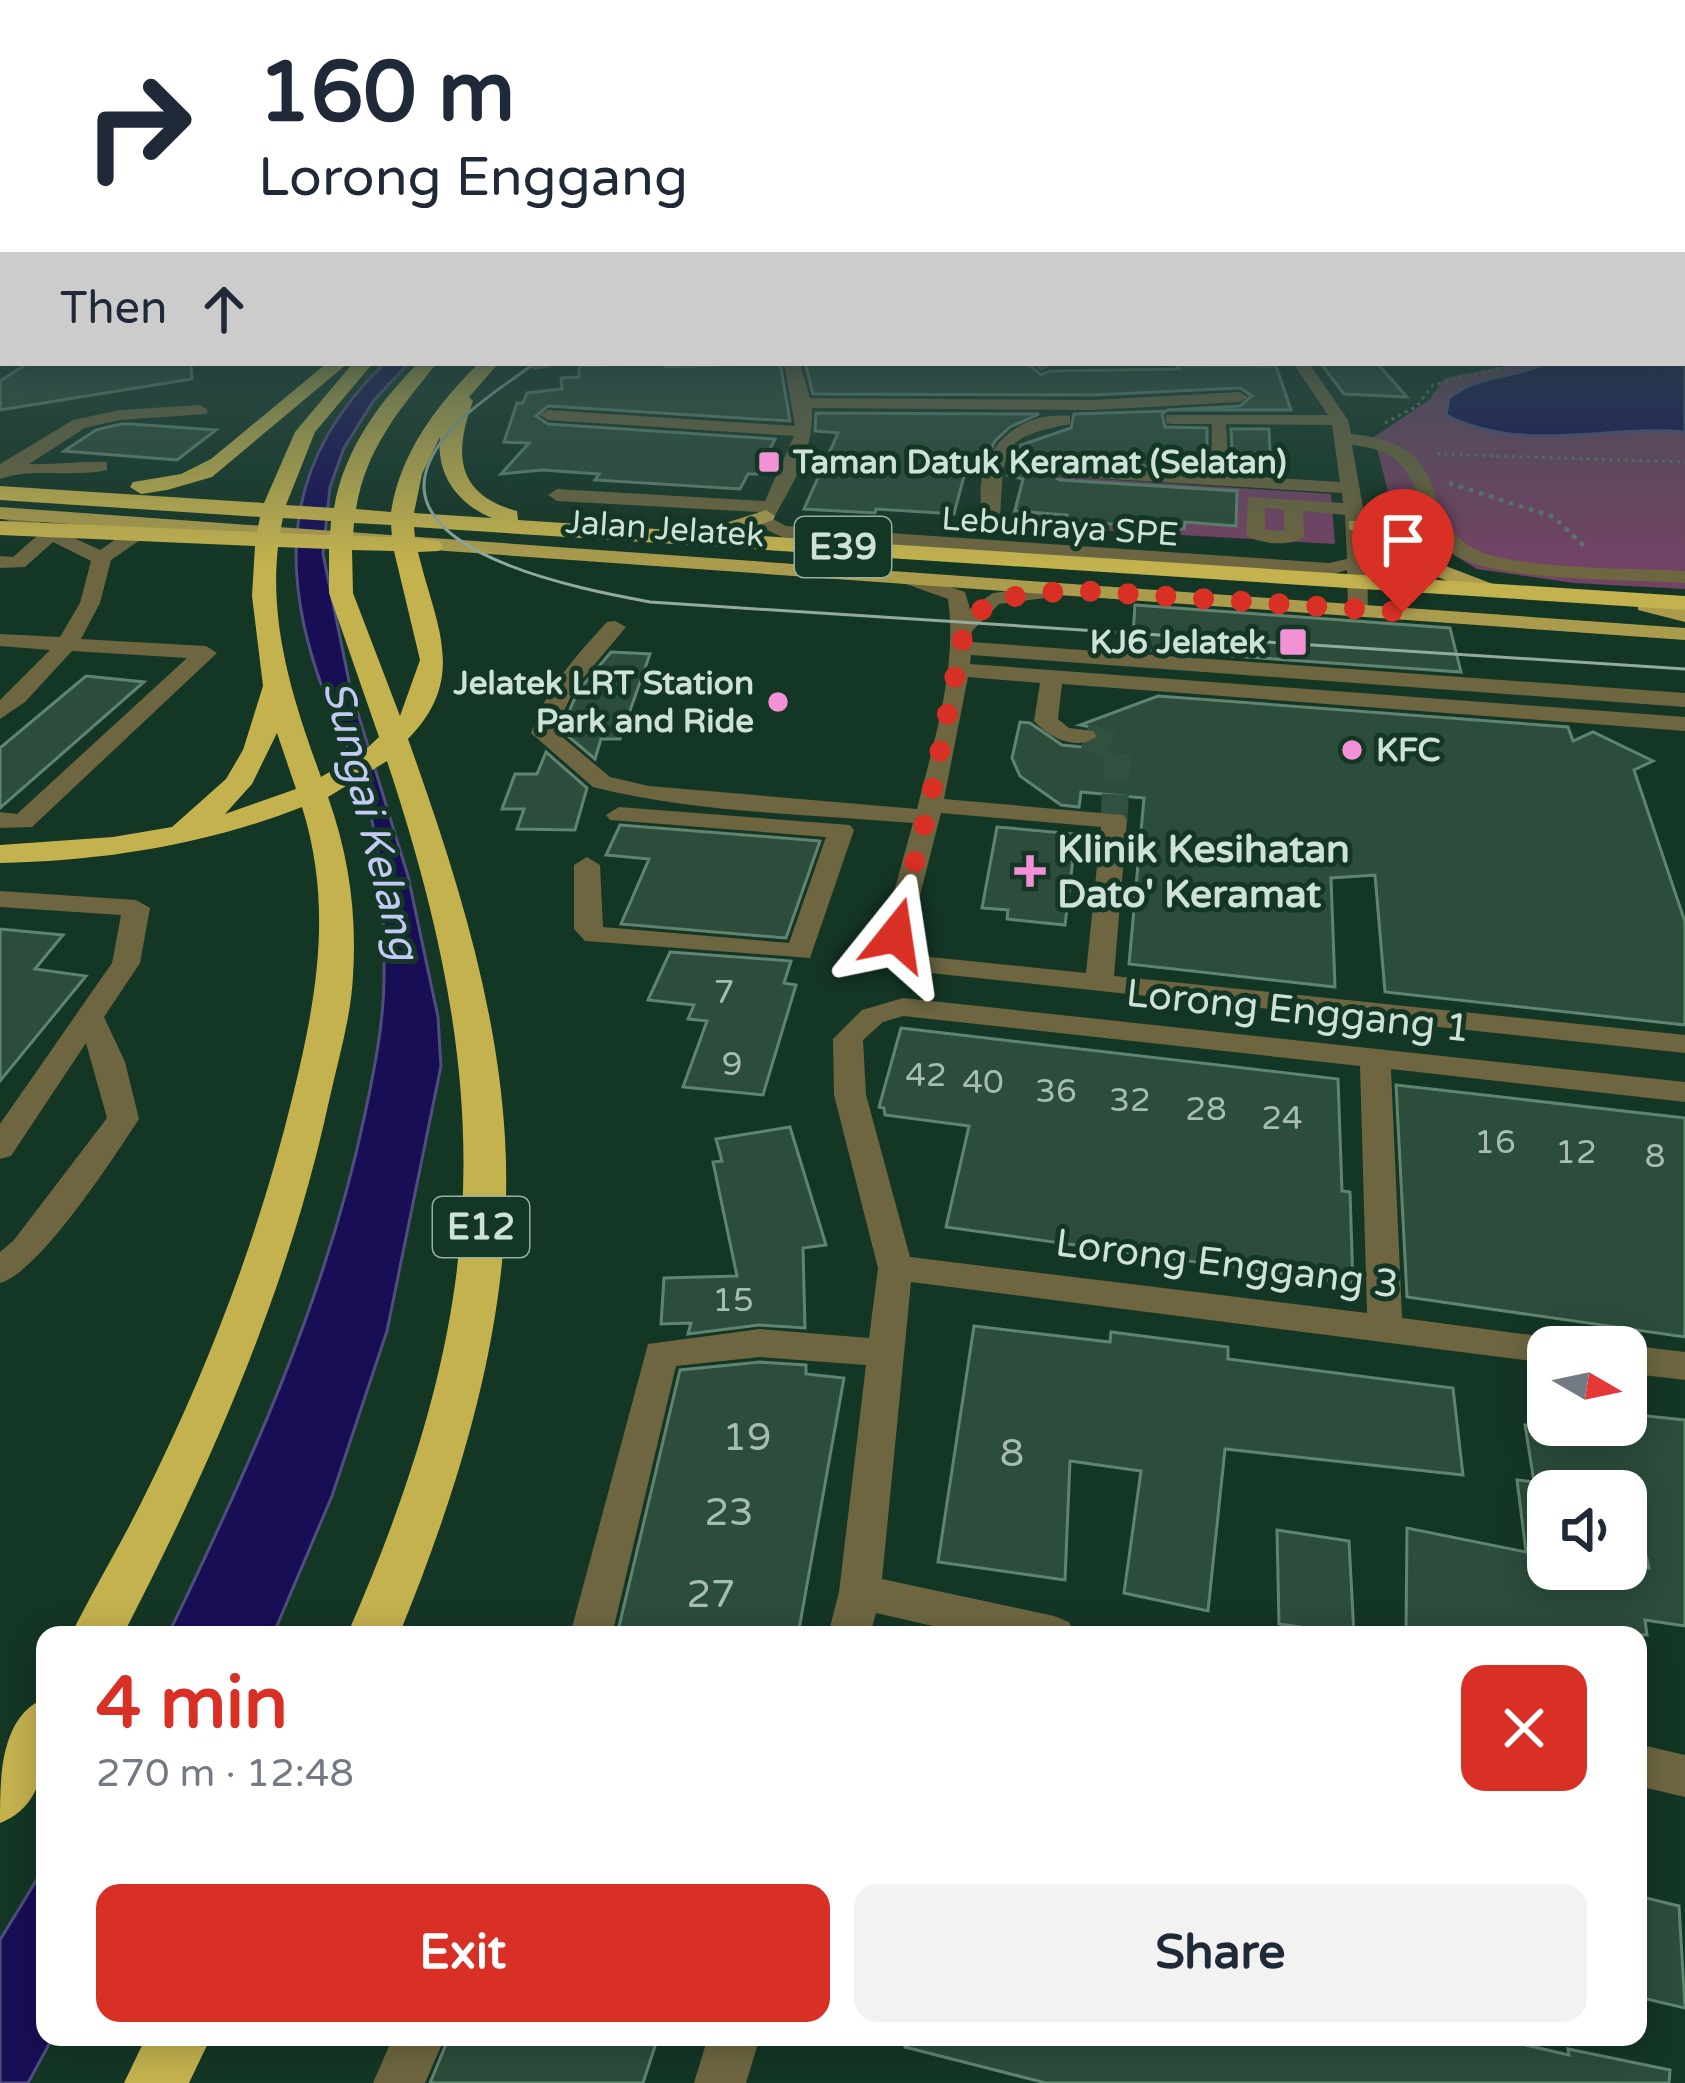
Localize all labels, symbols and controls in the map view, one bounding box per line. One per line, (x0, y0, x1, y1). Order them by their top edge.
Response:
text: 160 m (258, 43, 515, 144)
icon: right (60, 48, 216, 204)
text: Lorong Enggang (258, 145, 688, 210)
icon: ahead (191, 276, 257, 342)
text: Then (60, 282, 167, 336)
place label: Taman Datuk Keramat (Selatan) (792, 443, 1287, 482)
marker: Taman Datuk Keramat (Selatan) (756, 449, 782, 475)
pin (1352, 489, 1454, 612)
street label: Lebuhraya SPE (940, 499, 1180, 555)
street label: Jalan Jelatek (564, 503, 766, 555)
icon: arrive (1370, 507, 1436, 573)
road number: E39 (795, 517, 891, 577)
place label: KJ6 Jelatek (1090, 623, 1266, 662)
marker: KJ6 Jelatek (1277, 626, 1309, 658)
place label: Jelatek LRT Station Park and Ride (452, 664, 754, 741)
water label: Sungai Kelang (312, 675, 431, 967)
marker: Jelatek LRT Station Park and Ride (765, 689, 791, 715)
place label: KFC (1376, 731, 1441, 770)
marker: KFC (1339, 737, 1365, 763)
place label: Klinik Kesihatan Dato' Keramat (1057, 826, 1350, 918)
marker: Klinik Kesihatan Dato' Keramat (1014, 855, 1046, 887)
position arrow (833, 872, 959, 998)
street label: Lorong Enggang 1 (1124, 970, 1472, 1052)
house number: 7 (714, 973, 734, 1012)
house number: 9 (722, 1045, 742, 1084)
house number: 42 (905, 1056, 947, 1095)
house number: 40 (962, 1063, 1004, 1102)
house number: 36 (1035, 1072, 1077, 1111)
house number: 32 (1109, 1081, 1151, 1120)
house number: 28 (1185, 1090, 1227, 1129)
house number: 24 (1261, 1099, 1303, 1138)
house number: 16 (1474, 1123, 1516, 1162)
house number: 12 (1555, 1133, 1597, 1172)
house number: 8 (1645, 1137, 1665, 1176)
road number: E12 (433, 1197, 529, 1257)
street label: Lorong Enggang 3 (1053, 1220, 1401, 1308)
house number: 15 (712, 1281, 754, 1320)
north arrow (1527, 1326, 1647, 1446)
map controls (1527, 1326, 1647, 1590)
house number: 19 (723, 1414, 771, 1461)
house number: 8 (1000, 1430, 1024, 1477)
button: sound (1527, 1470, 1647, 1590)
house number: 23 (705, 1489, 753, 1536)
house number: 27 (687, 1571, 735, 1618)
text: 4 min (96, 1661, 288, 1748)
button: close (1461, 1665, 1587, 1791)
text: 270 m · 12:48 (96, 1750, 354, 1797)
button: Exit (96, 1884, 830, 2022)
button: Share (854, 1884, 1587, 2022)

